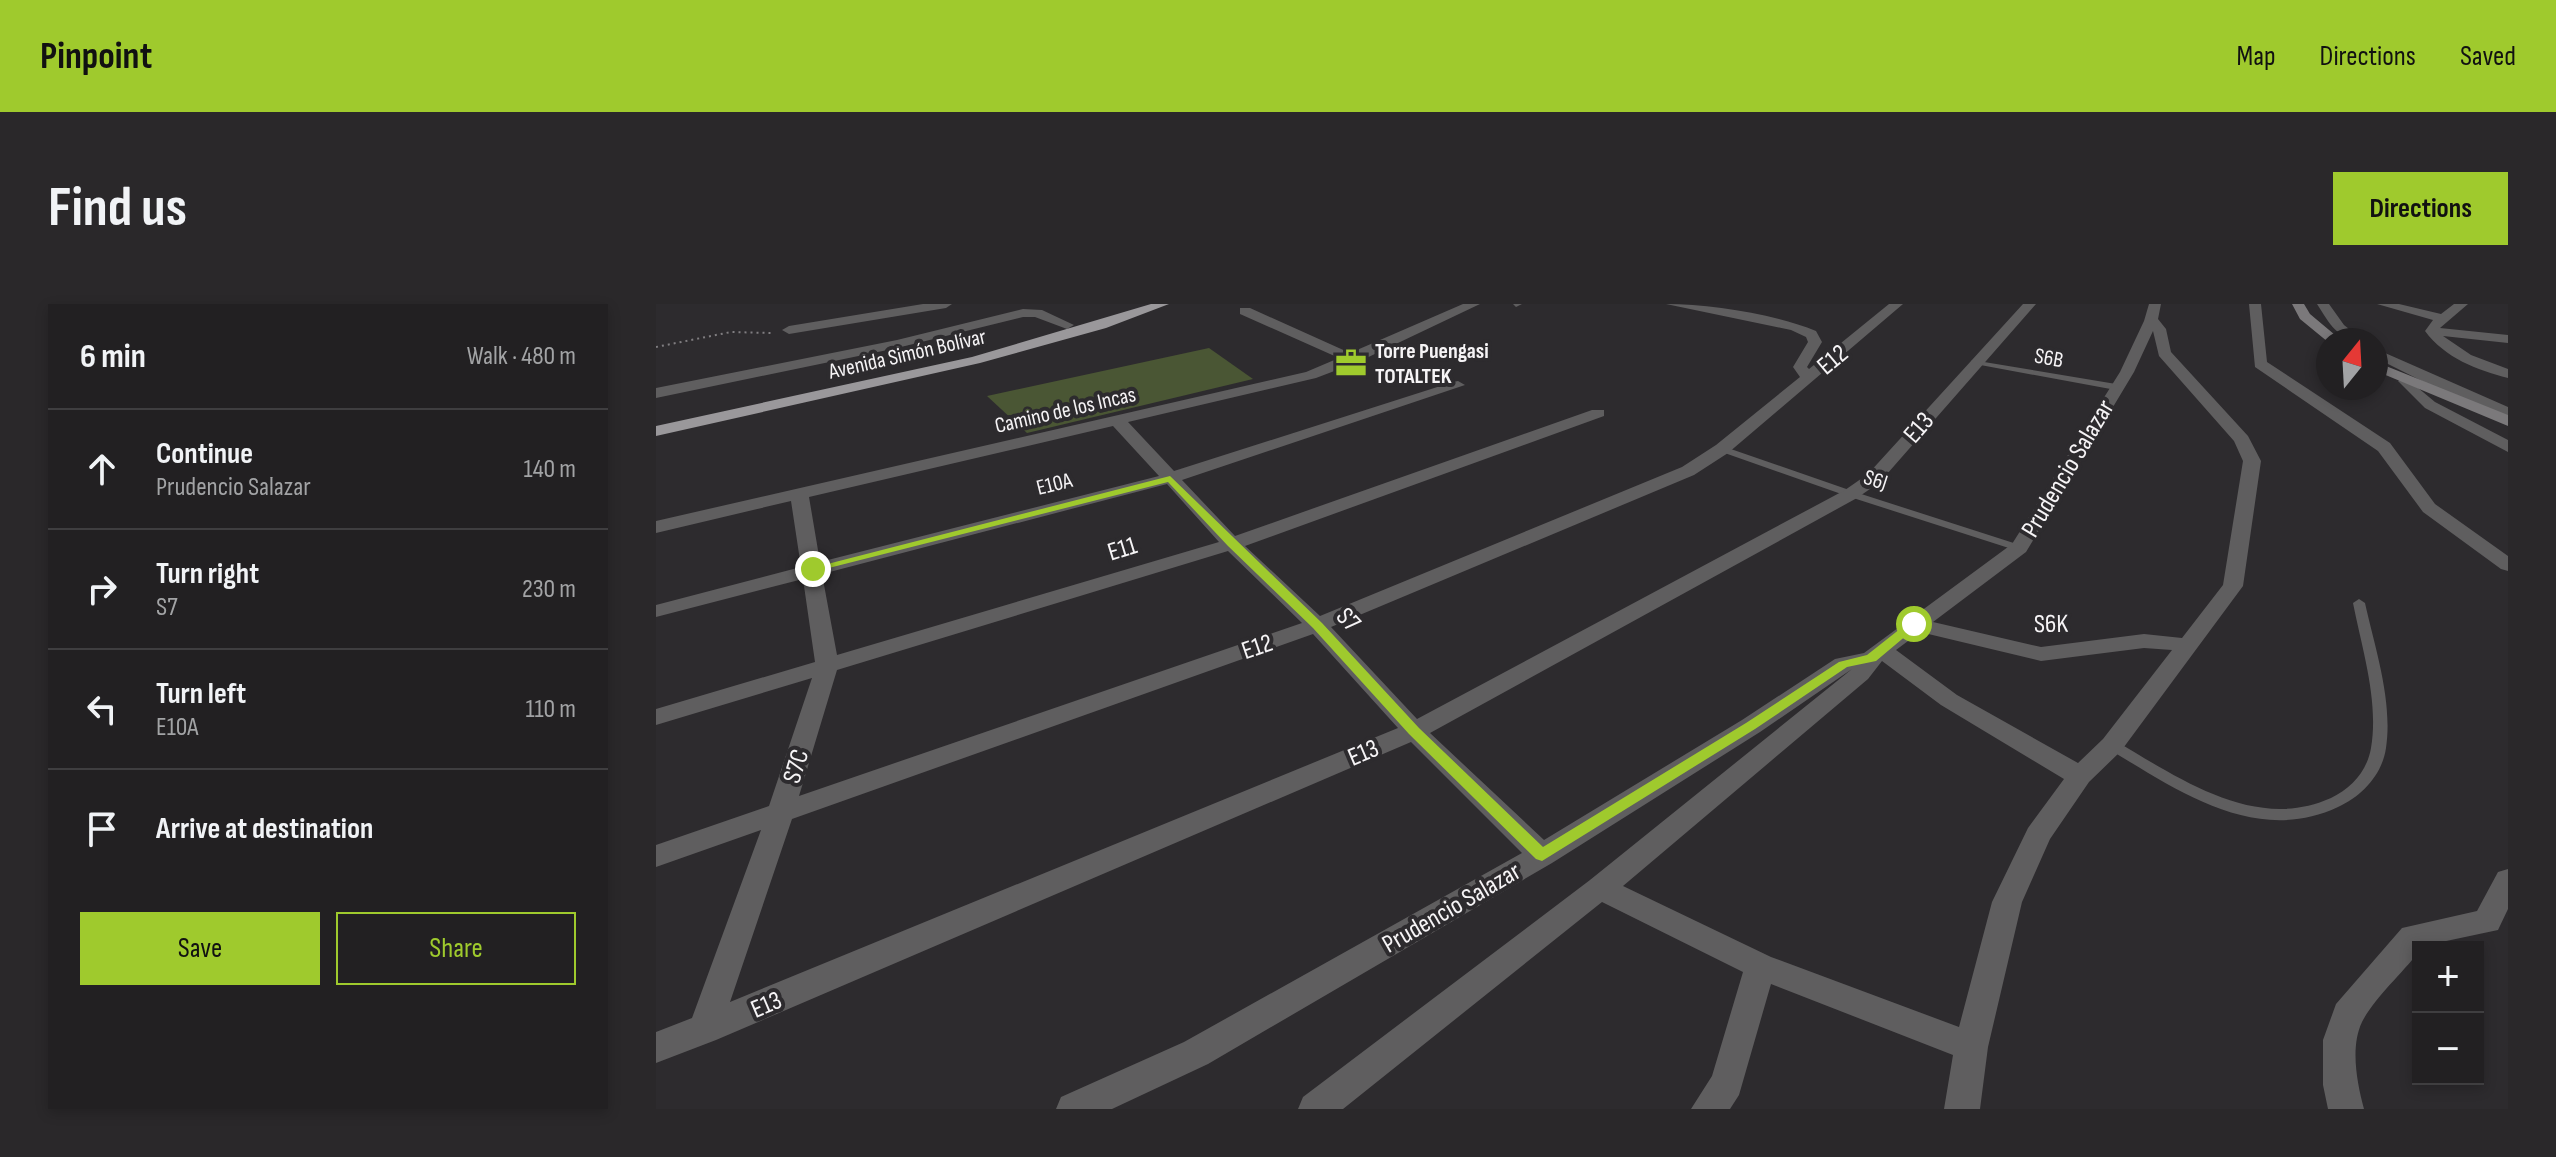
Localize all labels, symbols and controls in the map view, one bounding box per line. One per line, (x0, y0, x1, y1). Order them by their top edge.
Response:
text: Pinpoint (40, 34, 152, 79)
text: Map (2237, 40, 2276, 73)
text: Directions (2320, 40, 2416, 73)
text: Saved (2460, 40, 2516, 73)
button: Directions (2333, 172, 2508, 245)
text: Find us (48, 175, 187, 242)
street label: Avenida Simón Bolívar (825, 323, 989, 386)
north arrow (2316, 328, 2388, 400)
text: 6 min (80, 336, 146, 377)
place label: Torre Puengasi TOTALTEK (1375, 338, 1489, 390)
street label: E12 (1811, 338, 1855, 382)
text: Walk · 480 m (467, 341, 576, 372)
street label: S6B (2032, 343, 2065, 374)
office icon: Torre Puengasi TOTALTEK (1334, 346, 1368, 380)
street label: Camino de los Incas (992, 381, 1139, 440)
street label: Prudencio Salazar (2015, 394, 2122, 543)
street label: E13 (1897, 406, 1941, 450)
text: Continue (156, 436, 253, 472)
icon: ahead (80, 447, 124, 491)
text: 140 m (524, 454, 576, 485)
street label: S6J (1860, 464, 1891, 497)
street label: E10A (1034, 467, 1076, 502)
text: Prudencio Salazar (156, 472, 311, 503)
street label: E11 (1104, 530, 1141, 568)
route end (795, 551, 831, 587)
text: Turn right (156, 556, 259, 592)
icon: right (80, 567, 124, 611)
text: 230 m (522, 574, 576, 605)
text: S7 (156, 592, 178, 623)
street label: S7 (1329, 602, 1367, 639)
route start (1896, 606, 1932, 642)
street label: S6K (2034, 609, 2069, 640)
street label: E12 (1238, 628, 1277, 667)
text: Turn left (156, 676, 246, 712)
icon: left (80, 687, 124, 731)
text: 110 m (525, 694, 576, 725)
text: E10A (156, 712, 198, 743)
street label: E13 (1343, 733, 1384, 774)
street label: S7C (777, 746, 816, 787)
icon: arrive (80, 807, 124, 851)
text: Arrive at destination (156, 811, 373, 847)
street label: Prudencio Salazar (1377, 856, 1527, 960)
button: Save (80, 912, 320, 985)
button: Share (336, 912, 576, 985)
map controls (2412, 941, 2484, 1085)
button: + (2412, 941, 2484, 1013)
street label: E13 (746, 985, 787, 1026)
button: − (2412, 1013, 2484, 1085)

